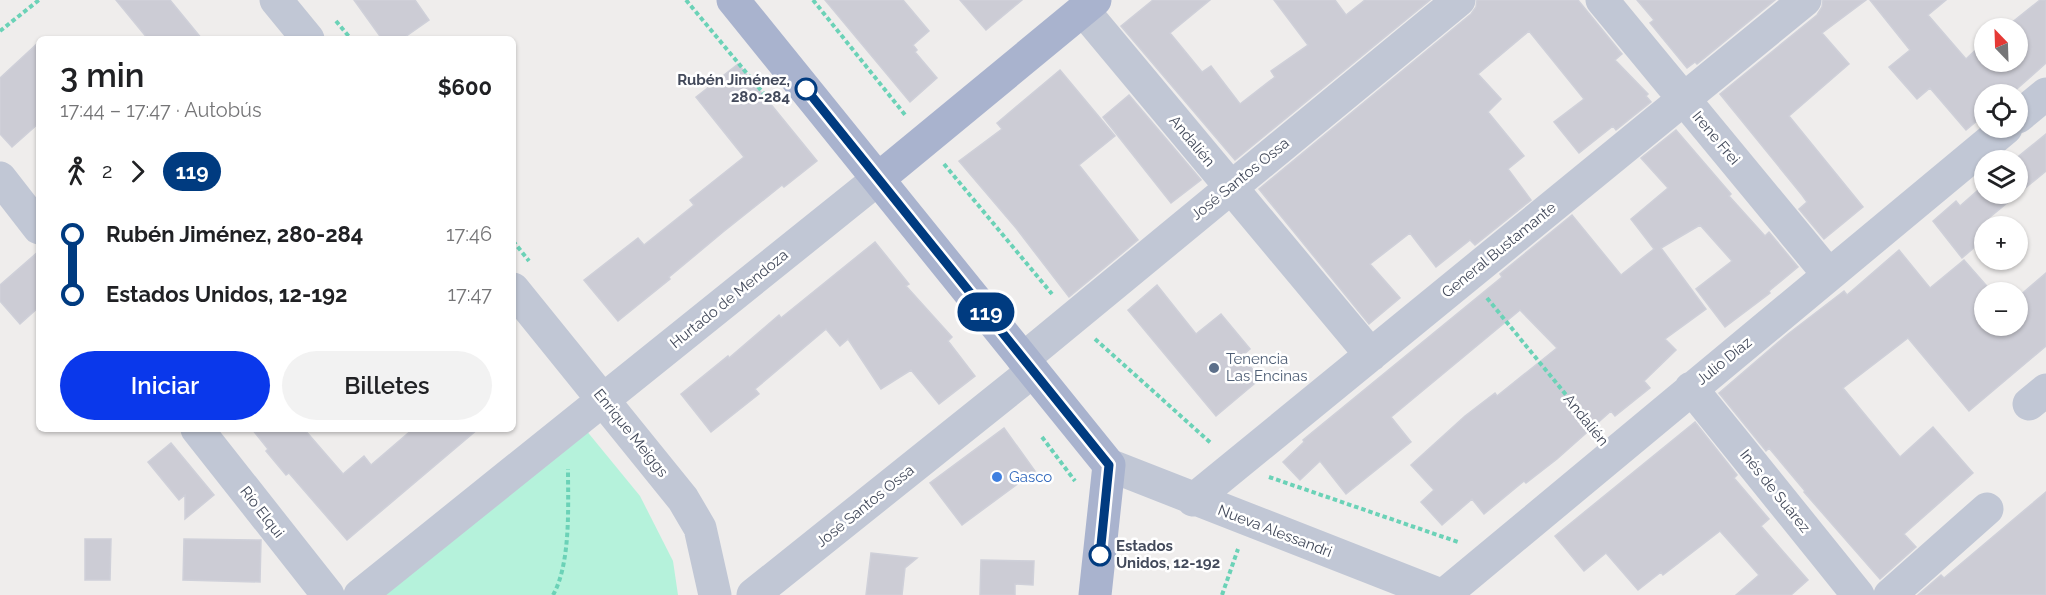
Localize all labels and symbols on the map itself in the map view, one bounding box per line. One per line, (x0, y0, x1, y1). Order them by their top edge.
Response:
north arrow (1974, 18, 2028, 72)
place label: Rubén Jiménez, 280-284 (677, 71, 790, 106)
marker: Rubén Jiménez, 280-284 (795, 78, 817, 100)
street label: Irene Frei (1688, 108, 1744, 168)
street label: Andalién (1165, 112, 1219, 170)
street label: José Santos Ossa (1187, 134, 1293, 224)
street label: General Bustamante (1438, 198, 1560, 302)
street label: Hurtado de Mendoza (666, 246, 792, 352)
line badge: 119 (952, 292, 1020, 332)
street label: Julio Díaz (1693, 333, 1755, 389)
place label: Tenencia Las Encinas (1226, 350, 1307, 385)
marker: Tenencia Las Encinas (1207, 361, 1221, 375)
street label: Enrique Meiggs (590, 385, 672, 481)
street label: Andalién (1560, 391, 1612, 449)
street label: Inés de Suárez (1736, 446, 1814, 536)
street label: José Santos Ossa (812, 461, 918, 551)
place label: Gasco (1009, 468, 1052, 486)
marker: Gasco (990, 470, 1004, 484)
street label: Río Elqui (236, 483, 288, 541)
street label: Nueva Alessandri (1215, 501, 1335, 561)
place label: Estados Unidos, 12-192 (1116, 537, 1220, 572)
marker: Estados Unidos, 12-192 (1089, 544, 1111, 566)

